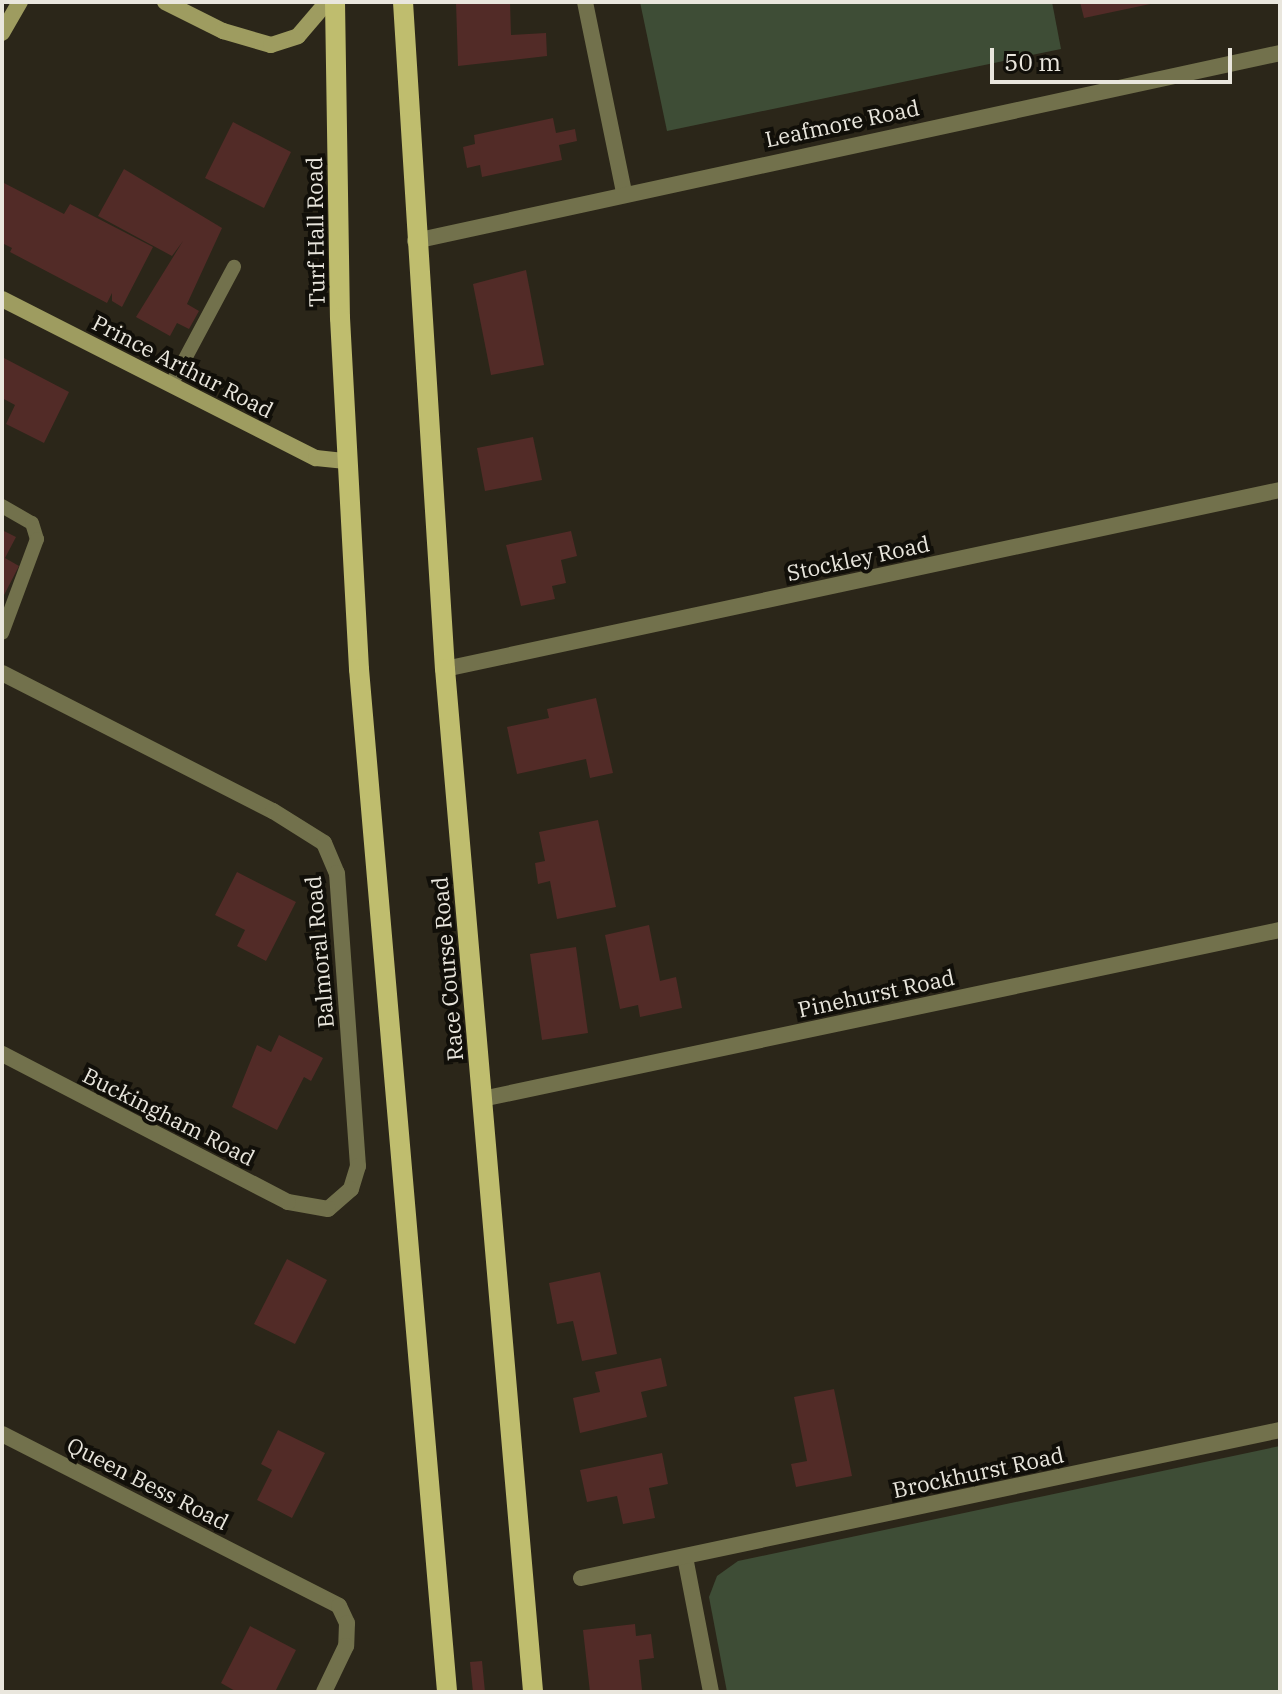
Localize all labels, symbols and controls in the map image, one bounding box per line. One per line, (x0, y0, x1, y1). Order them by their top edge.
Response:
scale bar (994, 32, 1236, 82)
text: 50 m (1004, 46, 1061, 78)
street label: Leafmore Road (762, 94, 922, 152)
street label: Turf Hall Road (300, 157, 330, 307)
street label: Prince Arthur Road (88, 309, 278, 423)
street label: Stockley Road (784, 530, 932, 586)
street label: Balmoral Road (299, 875, 339, 1029)
street label: Race Course Road (426, 876, 468, 1062)
street label: Pinehurst Road (795, 964, 957, 1022)
street label: Buckingham Road (79, 1061, 259, 1171)
street label: Queen Bess Road (63, 1431, 233, 1535)
street label: Brockhurst Road (890, 1441, 1066, 1503)

